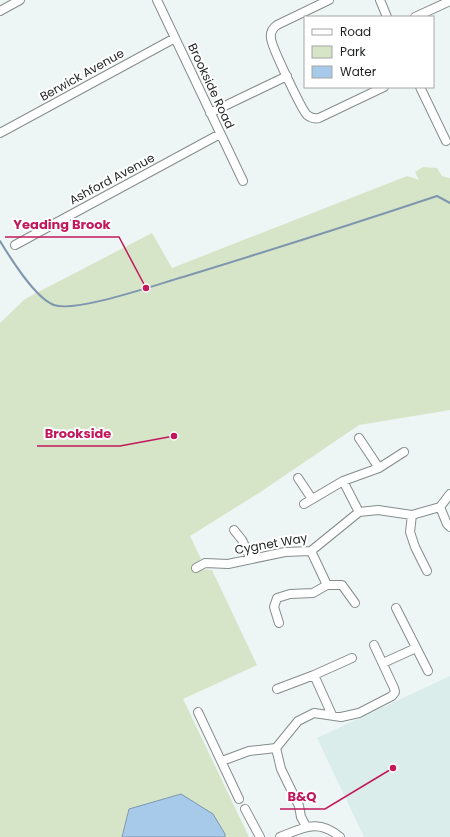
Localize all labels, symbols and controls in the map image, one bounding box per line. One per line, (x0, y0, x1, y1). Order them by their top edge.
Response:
legend (304, 16, 434, 88)
text: Road (340, 23, 371, 40)
street label: Brookside Road (184, 40, 239, 131)
text: Park (340, 43, 367, 60)
street label: Berwick Avenue (37, 44, 127, 105)
text: Water (340, 63, 377, 80)
street label: Ashford Avenue (66, 149, 157, 208)
callout: Yeading Brook (5, 212, 119, 237)
text: Yeading Brook (13, 215, 111, 234)
callout: Brookside (37, 421, 120, 446)
text: Brookside (45, 424, 111, 443)
street label: Cygnet Way (233, 529, 309, 558)
callout: B&Q (280, 784, 325, 809)
text: B&Q (287, 787, 317, 806)

